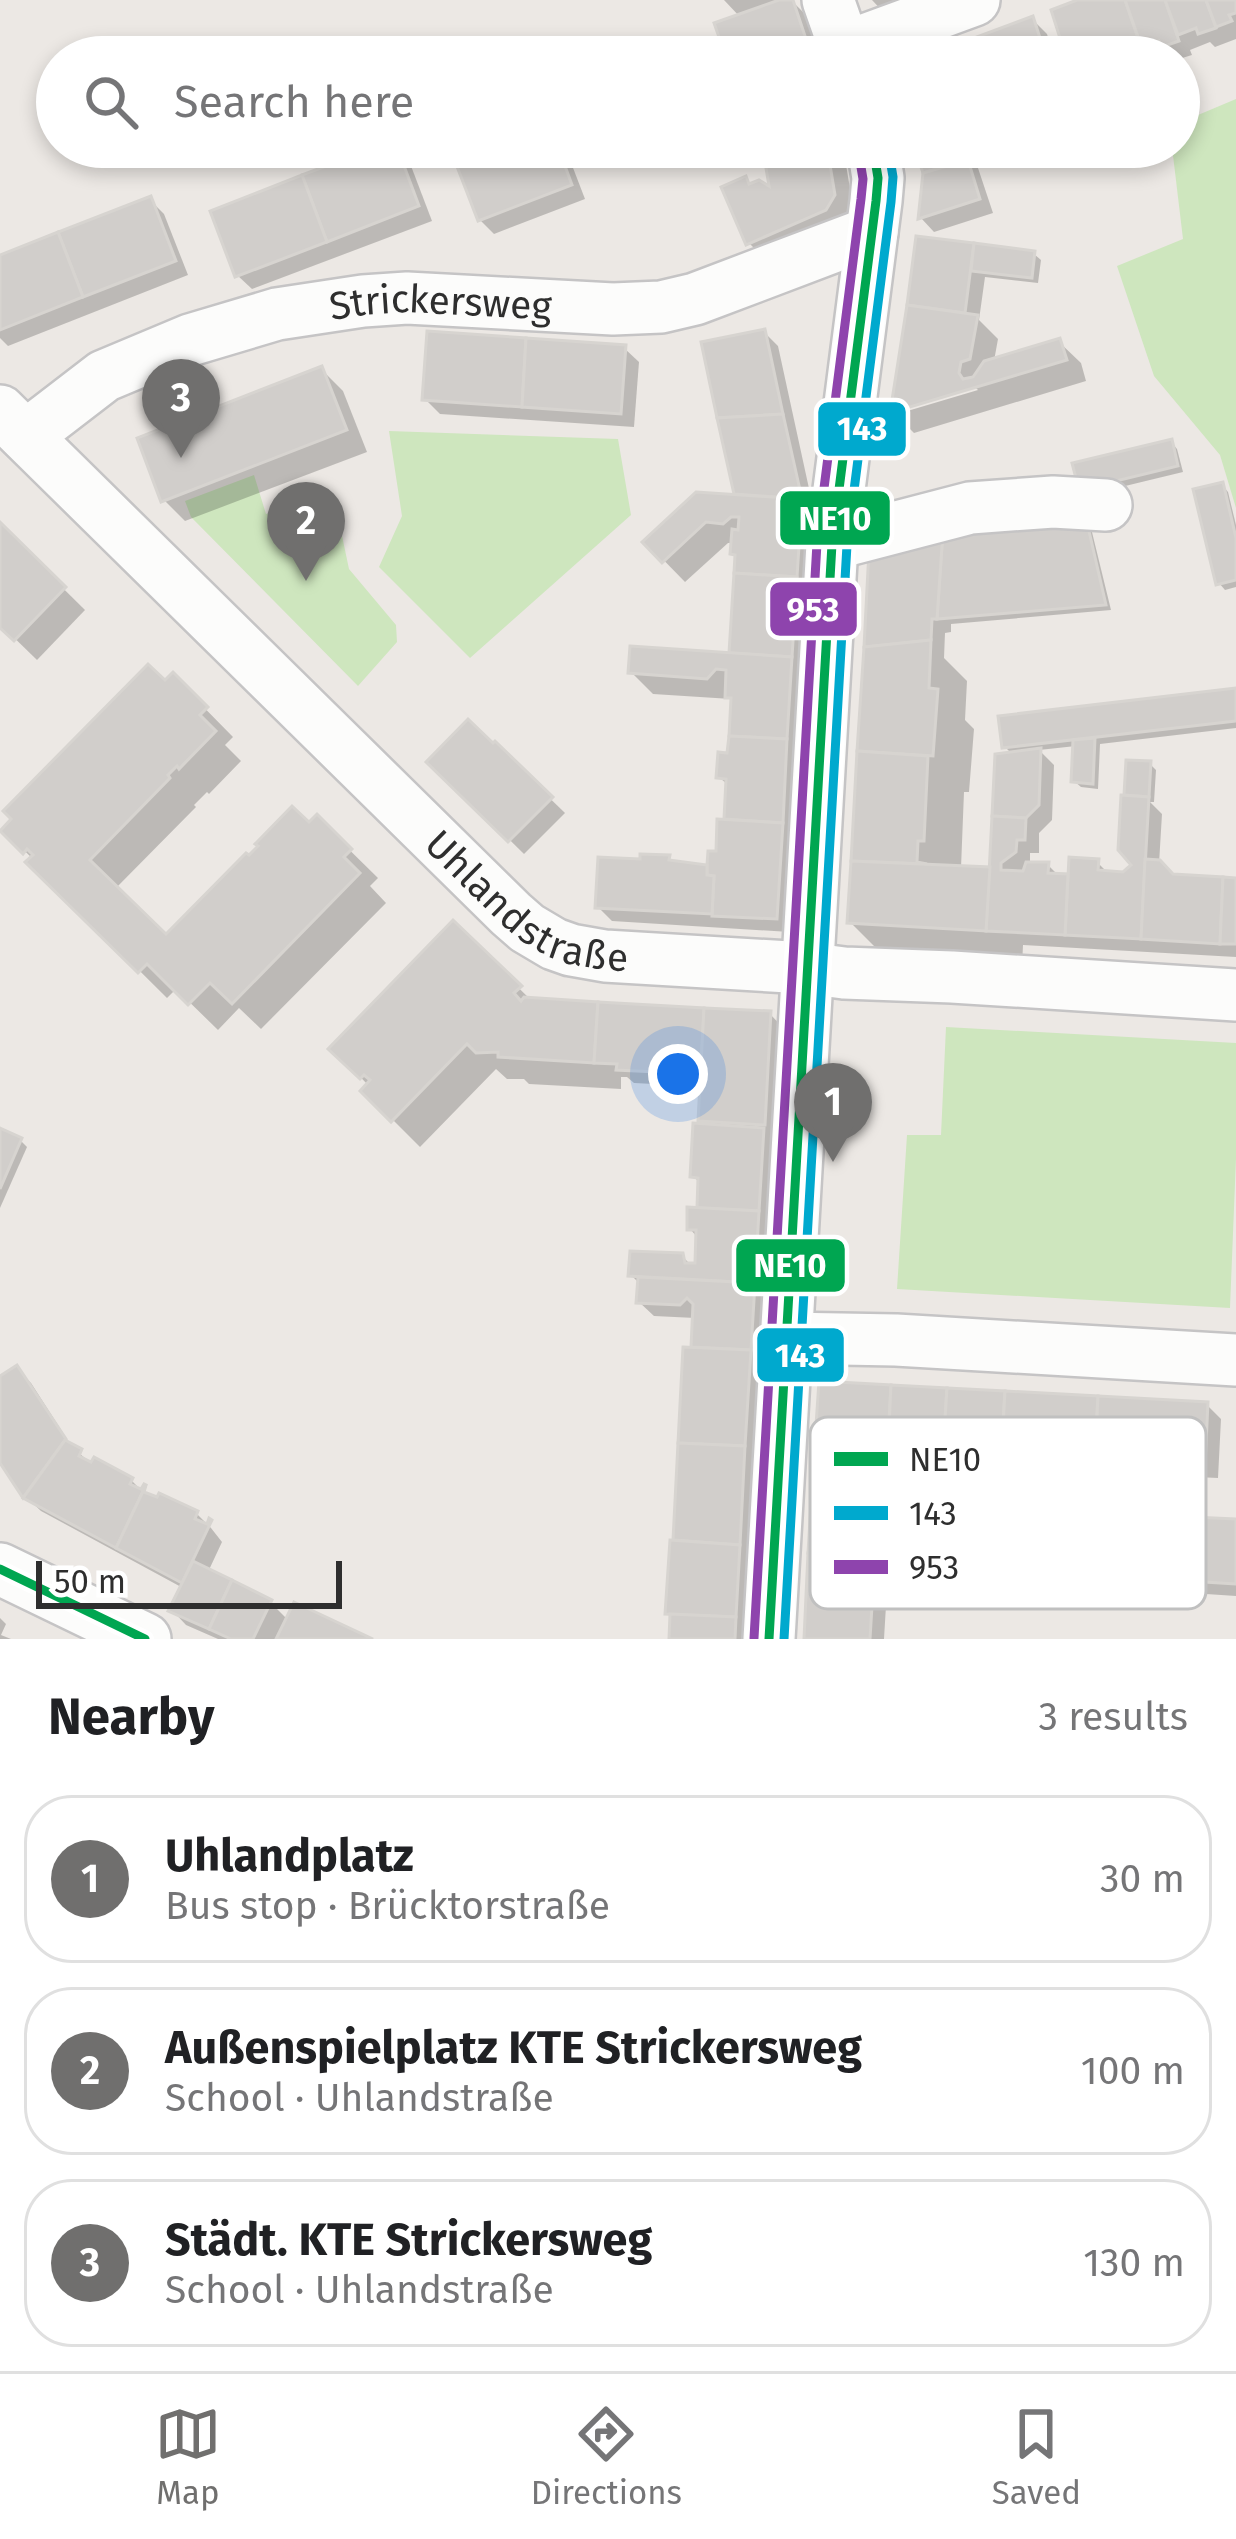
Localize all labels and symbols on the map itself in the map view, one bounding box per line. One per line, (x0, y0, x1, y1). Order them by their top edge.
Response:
street label: Strickersweg (326, 276, 554, 330)
pin: 3 (142, 359, 220, 458)
line badge: 143 (816, 400, 908, 458)
text: 143 (837, 409, 887, 449)
pin: 2 (267, 482, 345, 581)
line badge: NE10 (778, 489, 892, 547)
text: NE10 (799, 499, 871, 539)
line badge: 953 (768, 580, 859, 638)
text: 953 (786, 590, 840, 630)
street label: Uhlandstraße (415, 821, 630, 981)
your location (648, 1044, 708, 1104)
pin: 1 (794, 1063, 872, 1162)
line badge: NE10 (734, 1237, 847, 1294)
text: NE10 (754, 1246, 826, 1286)
line badge: 143 (755, 1326, 846, 1384)
text: 143 (775, 1336, 825, 1376)
legend (810, 1417, 1206, 1609)
text: NE10 (909, 1440, 981, 1480)
text: 143 (909, 1494, 957, 1534)
text: 953 (909, 1548, 959, 1588)
scale bar (36, 1555, 342, 1608)

